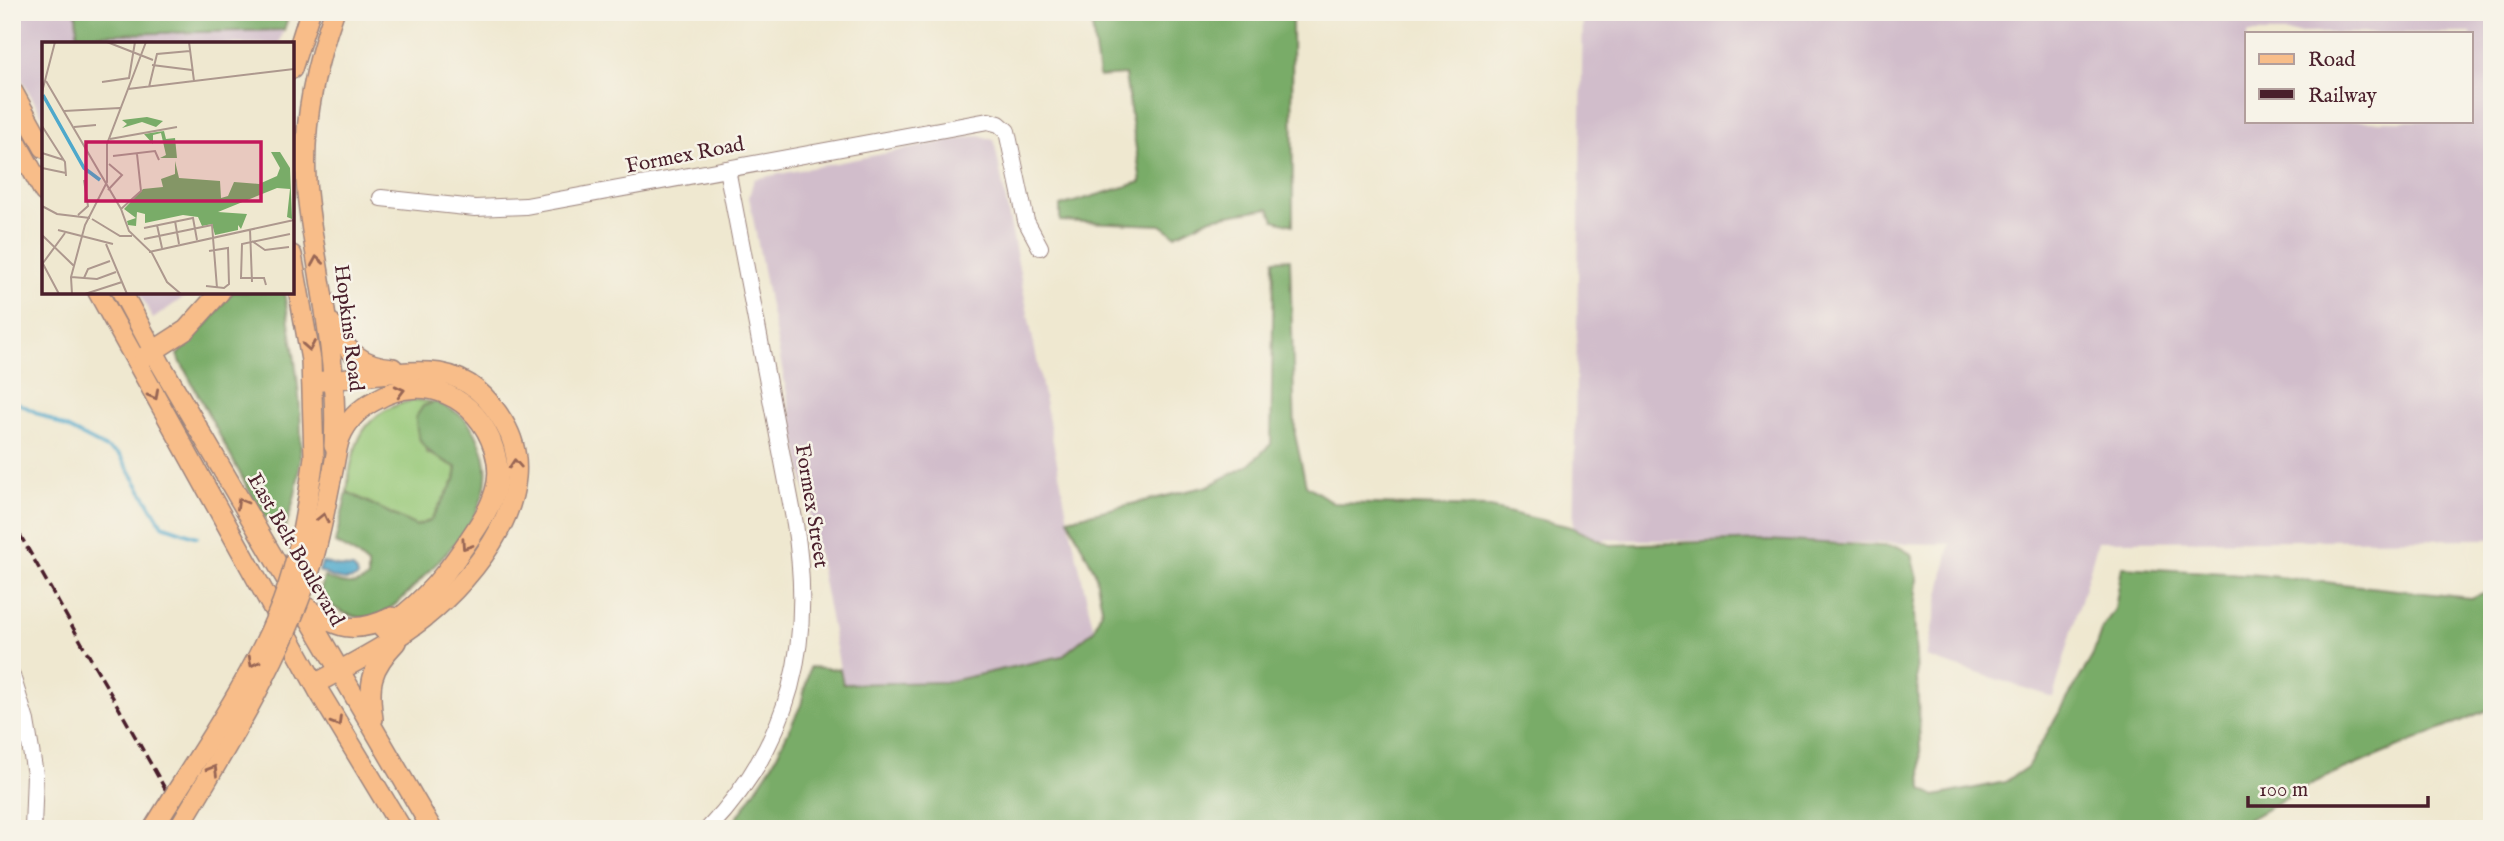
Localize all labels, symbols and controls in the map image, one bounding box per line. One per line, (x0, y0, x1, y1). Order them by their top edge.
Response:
legend (2245, 32, 2472, 122)
inset map (42, 42, 294, 294)
text: Road (2308, 47, 2356, 74)
text: Railway (2308, 83, 2378, 110)
street label: Formex Road (623, 131, 747, 181)
one-way arrow (310, 255, 325, 267)
street label: Hopkins Road (327, 263, 369, 394)
one-way arrow (300, 340, 315, 352)
one-way arrow (394, 385, 406, 399)
one-way arrow (146, 388, 159, 401)
street label: Formex Street (788, 442, 834, 570)
one-way arrow (508, 458, 523, 469)
street label: East Belt Boulevard (240, 469, 350, 632)
one-way arrow (236, 497, 249, 510)
one-way arrow (314, 512, 329, 524)
one-way arrow (461, 537, 474, 550)
one-way arrow (248, 655, 261, 667)
one-way arrow (329, 714, 342, 727)
scale bar (2248, 764, 2429, 808)
one-way arrow (205, 765, 218, 778)
text: 100 m (2259, 777, 2308, 804)

